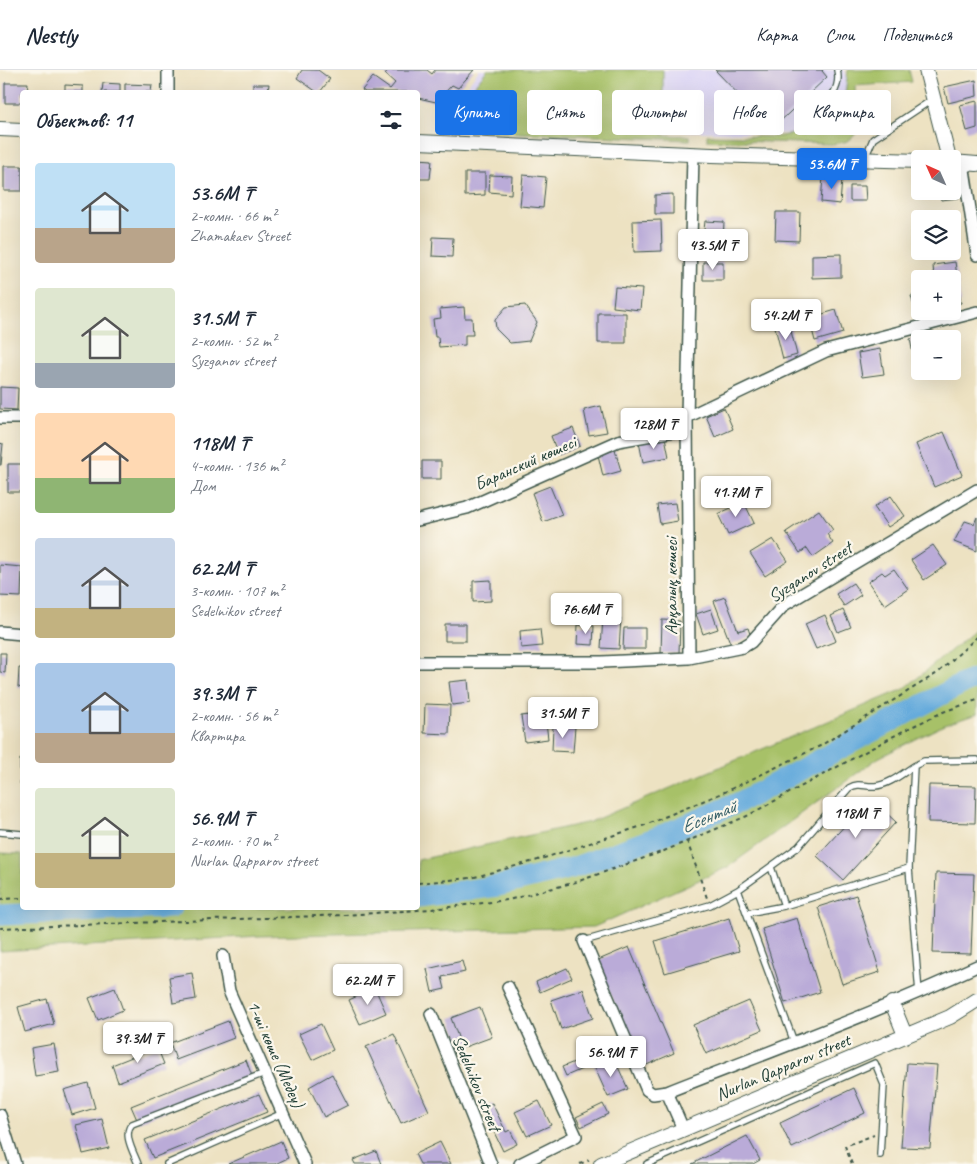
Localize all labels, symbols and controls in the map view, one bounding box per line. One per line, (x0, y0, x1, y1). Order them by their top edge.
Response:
text: Nestly (25, 20, 77, 50)
text: Карта (756, 24, 797, 46)
text: Слои (825, 24, 854, 46)
text: Поделиться (882, 24, 952, 46)
chip: Купить (435, 90, 517, 135)
chip: Снять (527, 90, 602, 135)
chip: Фильтры (612, 90, 704, 135)
chip: Новое (714, 90, 784, 135)
chip: Квартира (794, 90, 891, 135)
icon: filters (377, 106, 405, 134)
text: Объектов: 11 (35, 107, 132, 133)
pin: 53.6M ₸ (786, 148, 878, 190)
north arrow (911, 150, 961, 200)
map controls (911, 150, 961, 380)
text: 53.6M ₸ (808, 154, 856, 174)
text: 53.6M ₸ (190, 180, 253, 206)
icon: home (75, 183, 135, 243)
text: 2-комн. · 66 m² (190, 206, 276, 226)
button: layers (911, 210, 961, 260)
text: Zhamakaev Street (190, 226, 290, 246)
pin: 43.5M ₸ (667, 228, 759, 271)
text: 43.5M ₸ (689, 235, 737, 255)
button: + (911, 270, 961, 320)
pin: 54.2M ₸ (740, 298, 832, 341)
text: 31.5M ₸ (190, 305, 253, 331)
text: 54.2M ₸ (762, 305, 810, 325)
icon: home (75, 308, 135, 368)
button: − (911, 330, 961, 380)
text: 2-комн. · 52 m² (190, 331, 276, 351)
text: Syzganov street (190, 351, 275, 371)
pin: 128M ₸ (613, 408, 695, 450)
text: 128M ₸ (632, 414, 676, 434)
text: 118M ₸ (190, 430, 249, 456)
street label: Баранский көшесі (471, 430, 582, 495)
icon: home (75, 433, 135, 493)
text: 4-комн. · 136 m² (190, 456, 283, 476)
text: Дом (190, 476, 216, 496)
pin: 41.7M ₸ (690, 476, 782, 518)
text: 41.7M ₸ (712, 482, 760, 502)
street label: Арқалық көшесі (660, 534, 682, 635)
street label: Syzganov street (764, 535, 859, 607)
text: 62.2M ₸ (190, 555, 254, 581)
icon: home (75, 558, 135, 618)
text: 3-комн. · 107 m² (190, 581, 283, 601)
pin: 76.6M ₸ (540, 592, 632, 635)
text: 76.6M ₸ (562, 599, 610, 619)
text: Sedelnikov street (190, 601, 280, 621)
text: 39.3M ₸ (190, 680, 253, 706)
icon: home (75, 683, 135, 743)
pin: 31.5M ₸ (517, 696, 609, 739)
text: 31.5M ₸ (539, 703, 587, 723)
text: 2-комн. · 56 m² (190, 706, 276, 726)
text: Квартира (190, 726, 245, 746)
water label: Есентай (677, 793, 743, 839)
pin: 118M ₸ (815, 796, 897, 839)
text: 118M ₸ (834, 803, 878, 823)
text: 56.9M ₸ (190, 805, 253, 831)
icon: home (75, 808, 135, 868)
text: 2-комн. · 70 m² (190, 831, 276, 851)
text: Nurlan Qapparov street (190, 851, 318, 871)
pin: 62.2M ₸ (322, 964, 414, 1006)
text: 62.2M ₸ (344, 970, 392, 990)
street label: 1-ші көше (Медеу) (243, 997, 310, 1112)
pin: 39.3M ₸ (92, 1022, 184, 1064)
text: 39.3M ₸ (114, 1028, 162, 1048)
street label: Nurlan Qapparov street (712, 1028, 855, 1105)
street label: Sedelnikov street (448, 1032, 507, 1137)
pin: 56.9M ₸ (565, 1036, 657, 1078)
text: 56.9M ₸ (587, 1042, 635, 1062)

